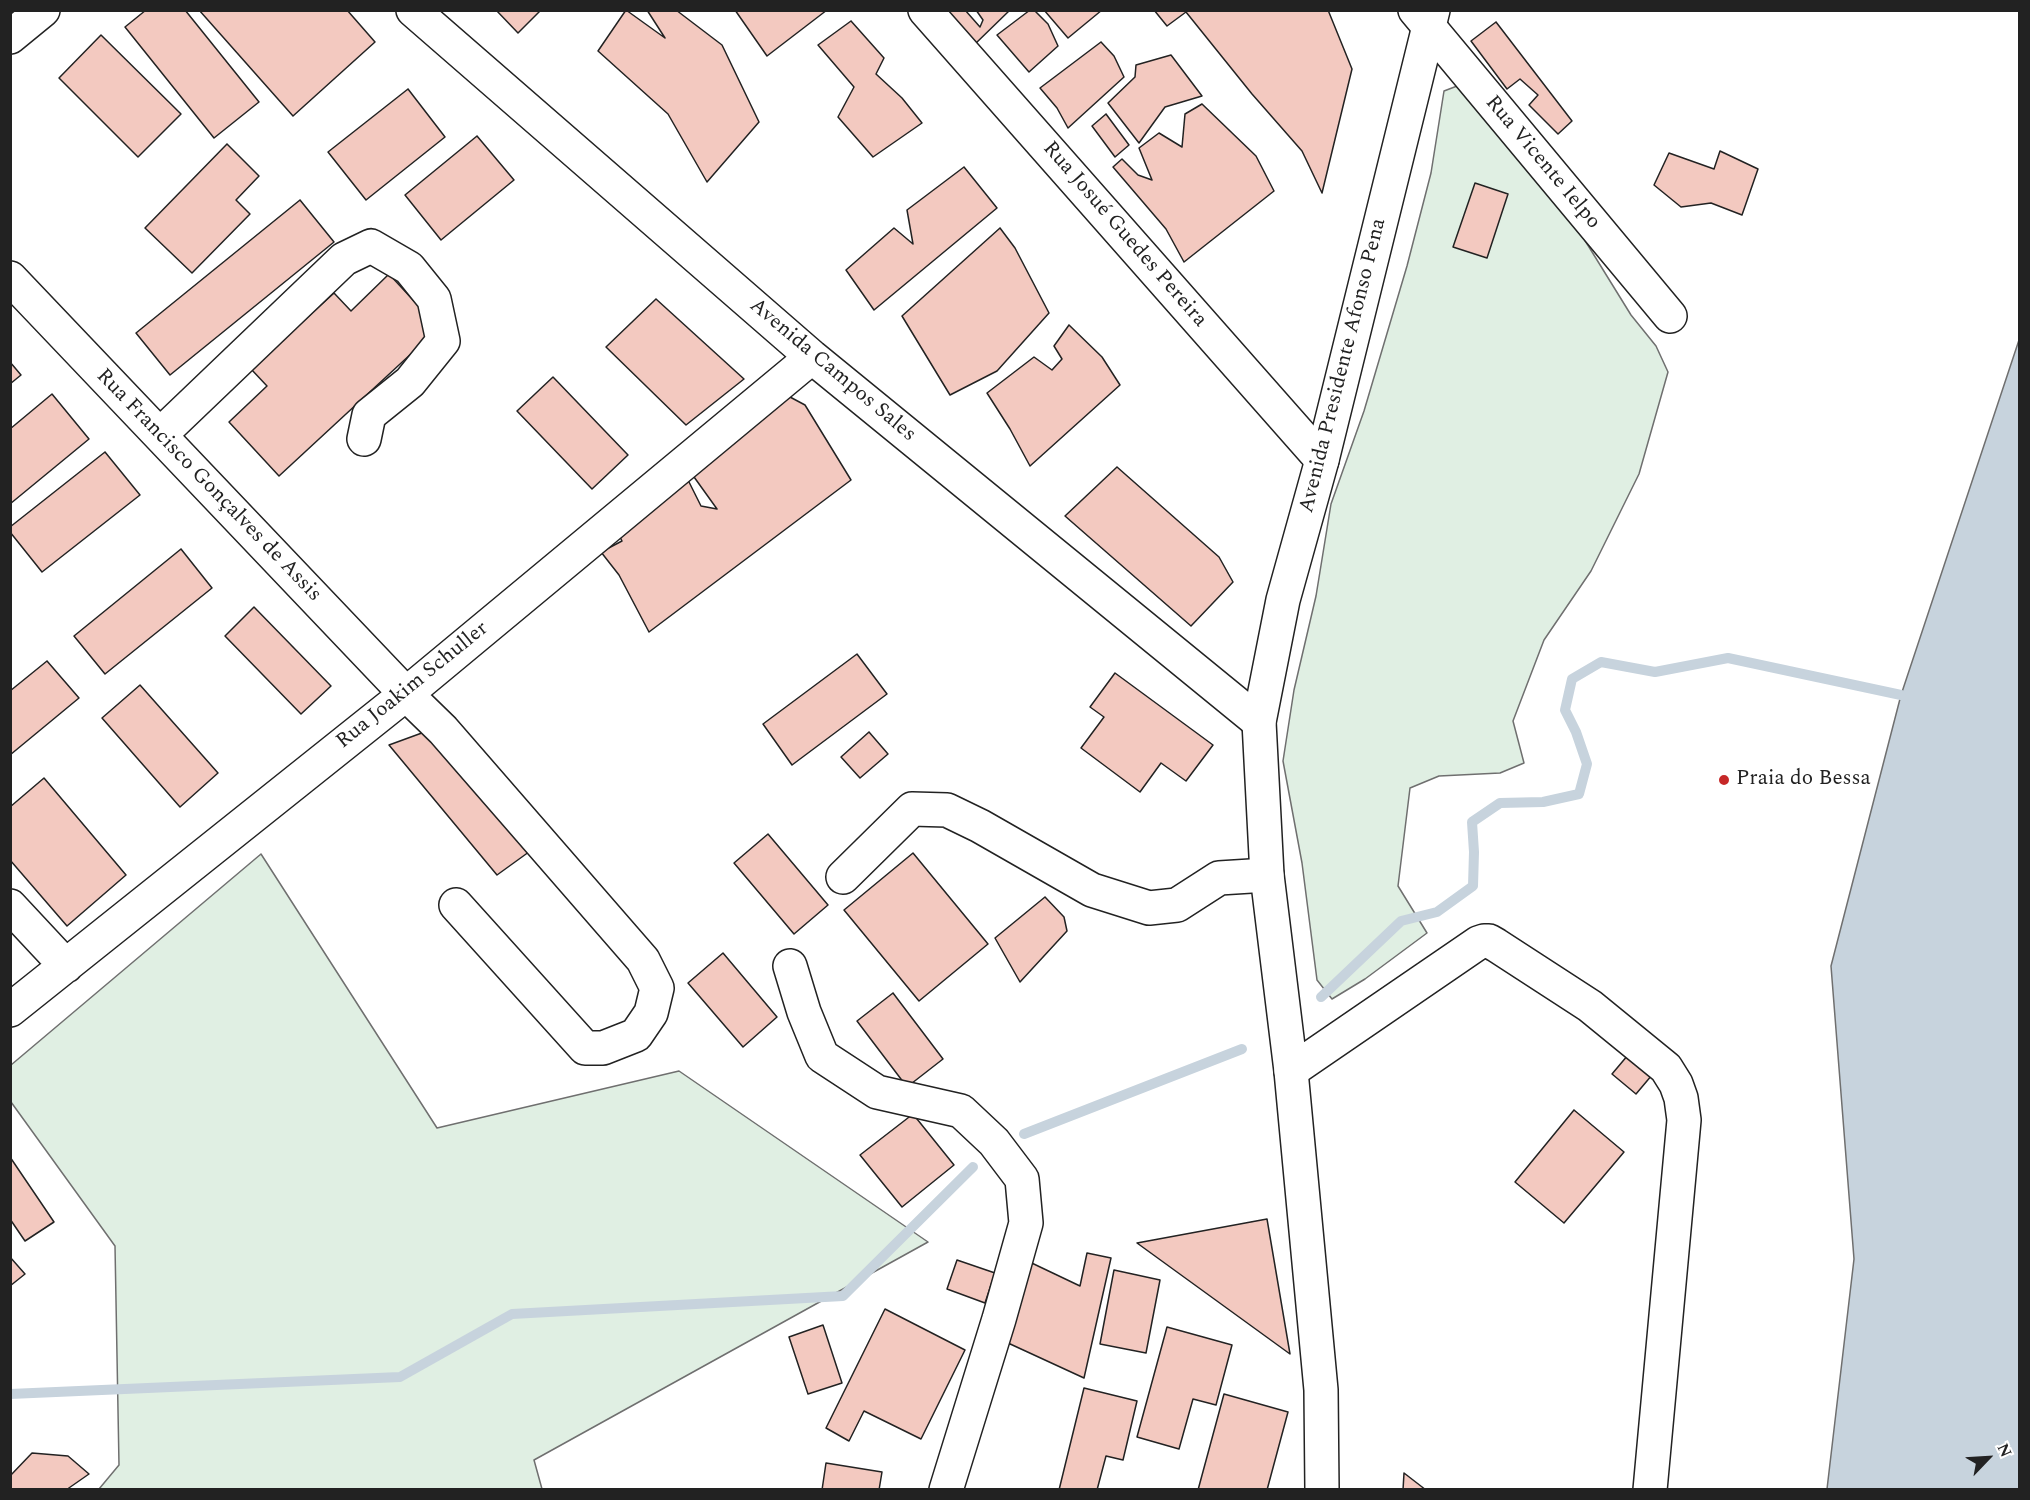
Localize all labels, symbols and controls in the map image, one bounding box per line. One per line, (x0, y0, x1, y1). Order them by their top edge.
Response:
street label: Rua Vicente Ielpo (1479, 91, 1605, 235)
street label: Rua Josué Guedes Pereira (1036, 137, 1212, 333)
street label: Avenida Presidente Afonso Pena (1295, 216, 1393, 516)
street label: Avenida Campos Sales (744, 294, 920, 448)
street label: Rua Francisco Gonçalves de Assis (90, 364, 326, 608)
street label: Rua Joakim Schuller (332, 617, 494, 755)
place label: Praia do Bessa (1736, 767, 1871, 793)
marker: Praia do Bessa (1717, 773, 1731, 787)
north arrow (1958, 1428, 2018, 1488)
text: N (1991, 1439, 2018, 1461)

